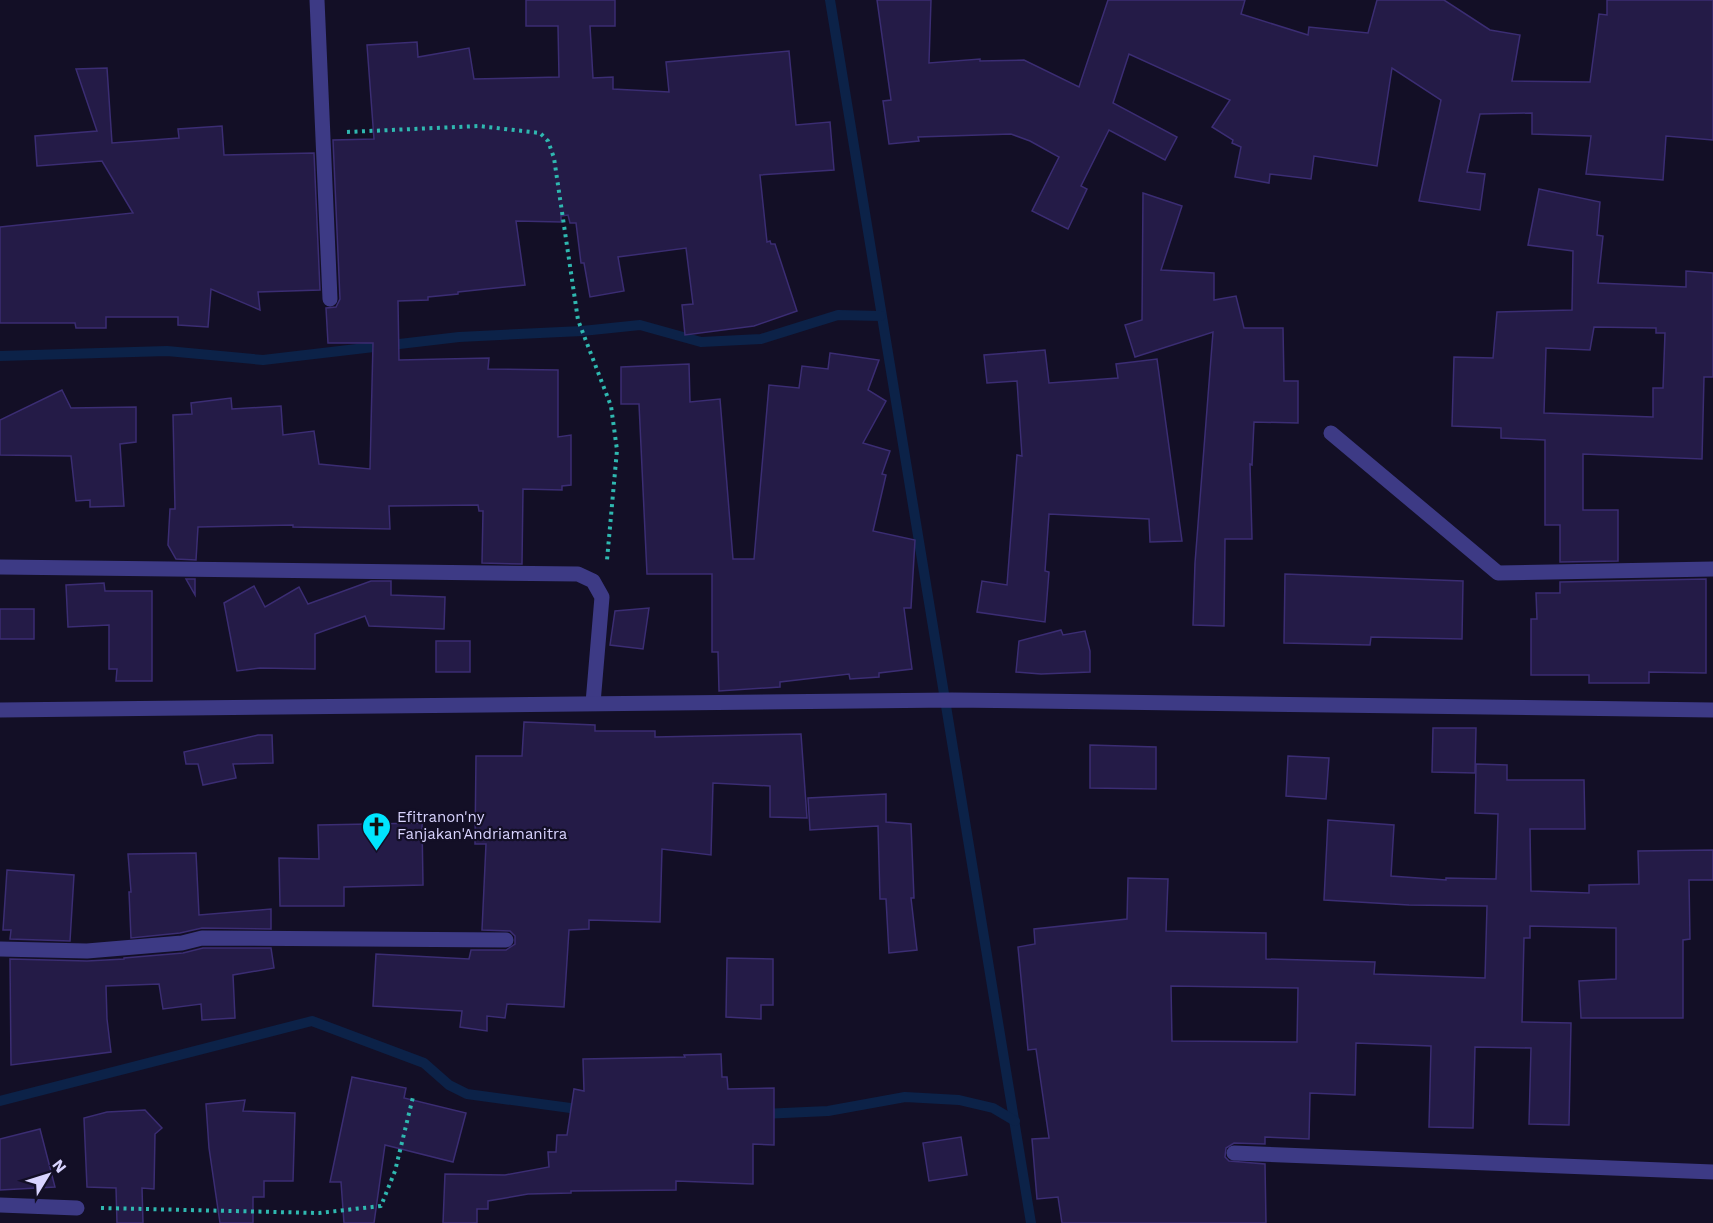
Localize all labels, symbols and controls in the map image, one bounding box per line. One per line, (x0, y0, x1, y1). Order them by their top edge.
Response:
place label: Efitranon'ny Fanjakan'Andriamanitra (397, 808, 568, 843)
church icon: Efitranon'ny Fanjakan'Andriamanitra (360, 810, 392, 852)
north arrow (18, 1145, 78, 1205)
text: N (48, 1156, 71, 1177)

